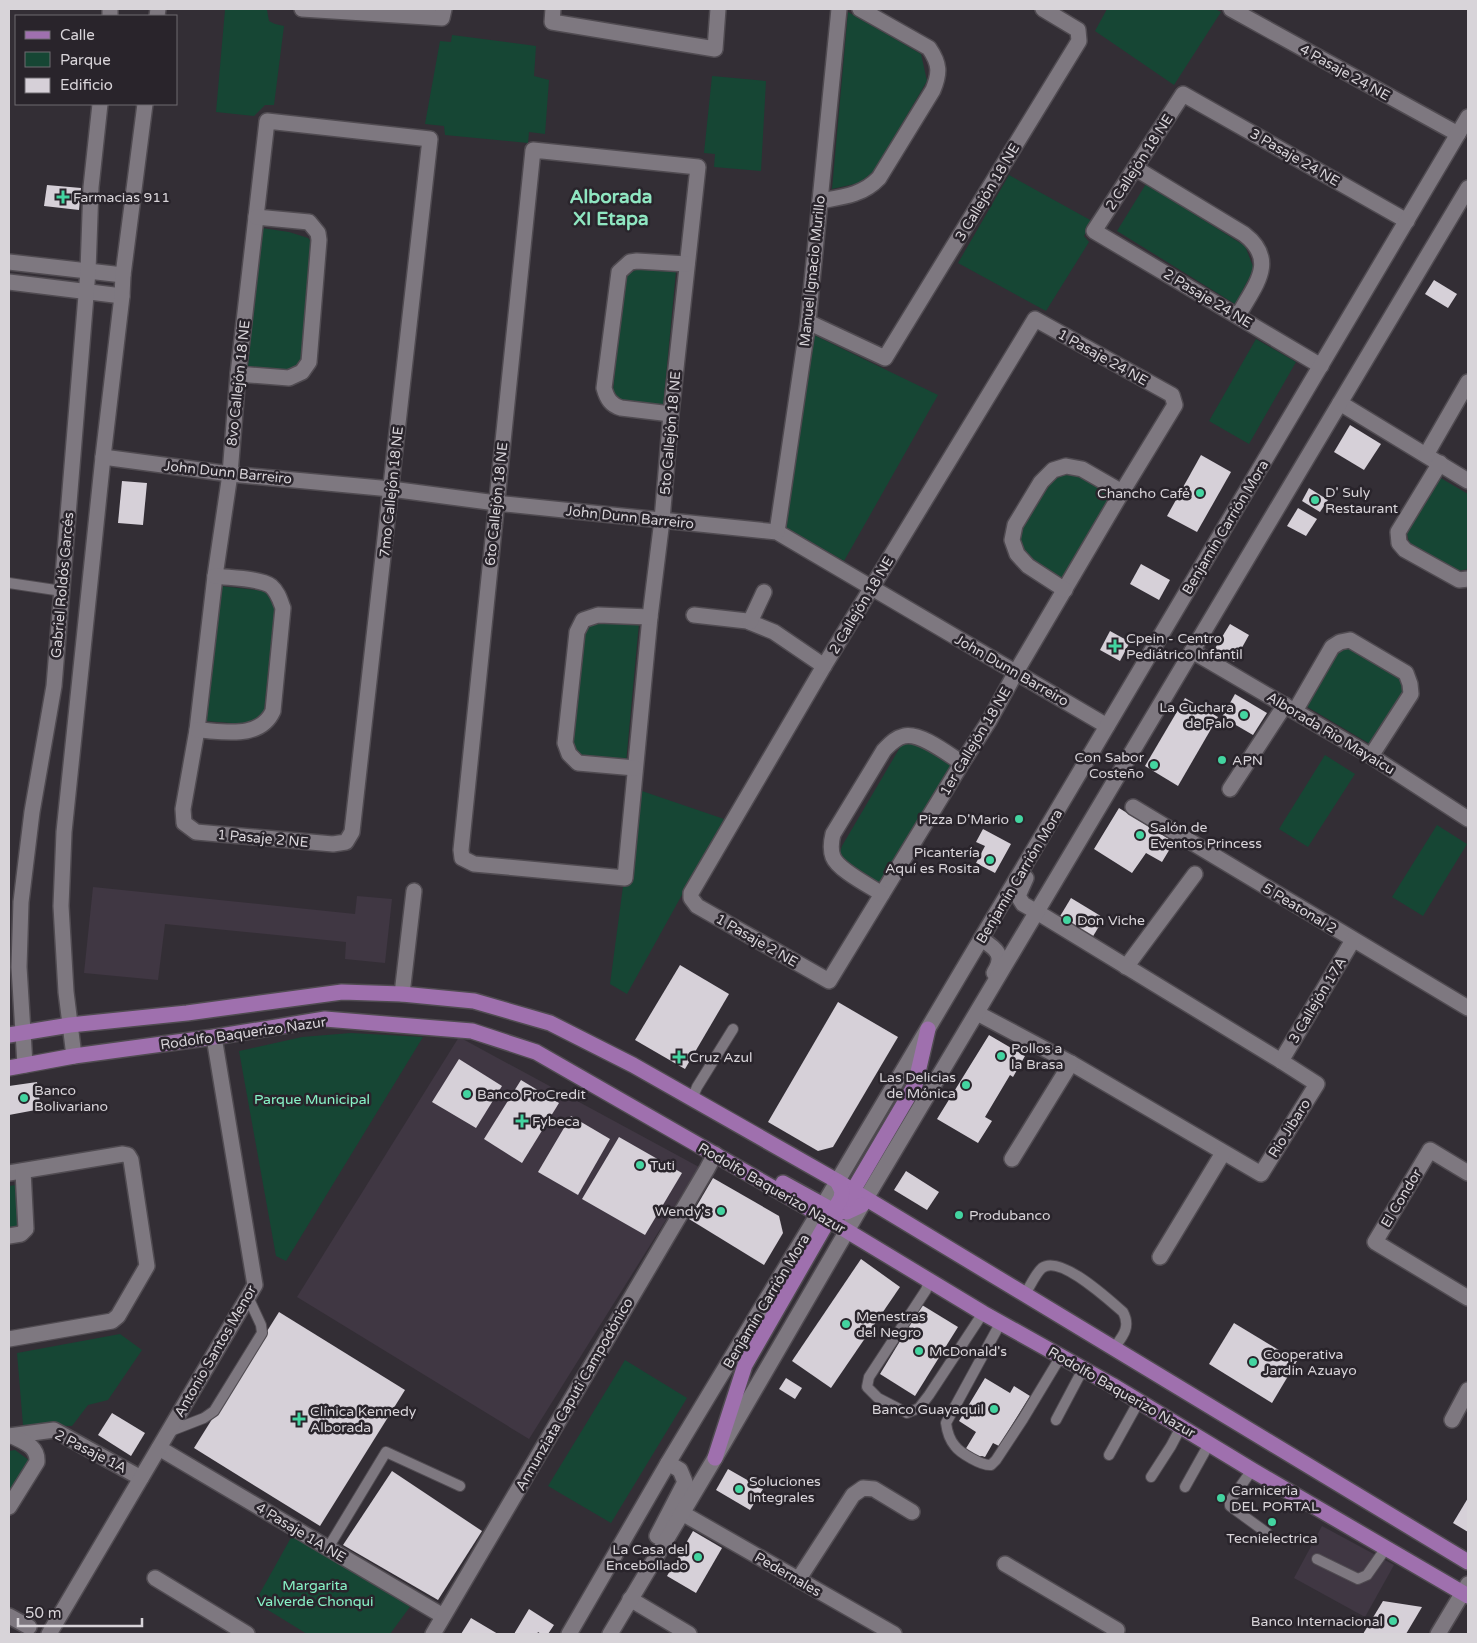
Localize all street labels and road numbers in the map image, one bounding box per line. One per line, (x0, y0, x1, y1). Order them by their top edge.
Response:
street label: 4 Pasaje 24 NE (1297, 41, 1393, 104)
street label: 2 Callejón 18 NE (1102, 111, 1177, 213)
street label: 3 Pasaje 24 NE (1247, 125, 1343, 190)
street label: 3 Callejón 18 NE (952, 140, 1023, 244)
street label: Manuel Ignacio Murillo (796, 195, 829, 347)
street label: 2 Pasaje 24 NE (1160, 265, 1255, 332)
street label: 8vo Callejón 18 NE (223, 319, 254, 447)
street label: 1 Pasaje 24 NE (1055, 326, 1151, 389)
street label: 5to Callejón 18 NE (657, 370, 684, 496)
street label: 7mo Callejón 18 NE (376, 425, 407, 559)
street label: 6to Callejón 18 NE (482, 441, 511, 567)
street label: John Dunn Barreiro (163, 457, 293, 488)
street label: Benjamín Carrión Mora (1179, 457, 1272, 597)
street label: John Dunn Barreiro (565, 502, 695, 533)
street label: Gabriel Roldós Garcés (48, 511, 77, 659)
street label: 2 Callejón 18 NE (826, 553, 897, 657)
street label: John Dunn Barreiro (952, 631, 1072, 710)
street label: 1er Callejón 18 NE (936, 684, 1015, 799)
street label: Alborada Rio Mayaicu (1264, 688, 1398, 778)
street label: Benjamín Carrión Mora (973, 806, 1066, 946)
street label: 1 Pasaje 2 NE (217, 826, 309, 851)
street label: 5 Peatonal 2 (1260, 880, 1340, 937)
street label: 1 Pasaje 2 NE (713, 910, 801, 971)
street label: 3 Callejón 17A (1285, 954, 1350, 1046)
street label: Rodolfo Baquerizo Nazur (159, 1013, 328, 1054)
street label: Río Jíbaro (1265, 1096, 1314, 1161)
street label: Rodolfo Baquerizo Nazur (695, 1139, 849, 1238)
street label: El Condor (1377, 1165, 1426, 1231)
street label: Benjamín Carrión Mora (720, 1231, 813, 1371)
street label: Antonio Santos Menor (171, 1282, 260, 1420)
street label: Annunziata Caputi Campodónico (512, 1295, 637, 1494)
street label: Rodolfo Baquerizo Nazur (1045, 1343, 1199, 1442)
street label: 2 Pasaje 1A (52, 1426, 130, 1477)
street label: 4 Pasaje 1A NE (253, 1499, 349, 1566)
street label: Pedernales (752, 1549, 824, 1600)

